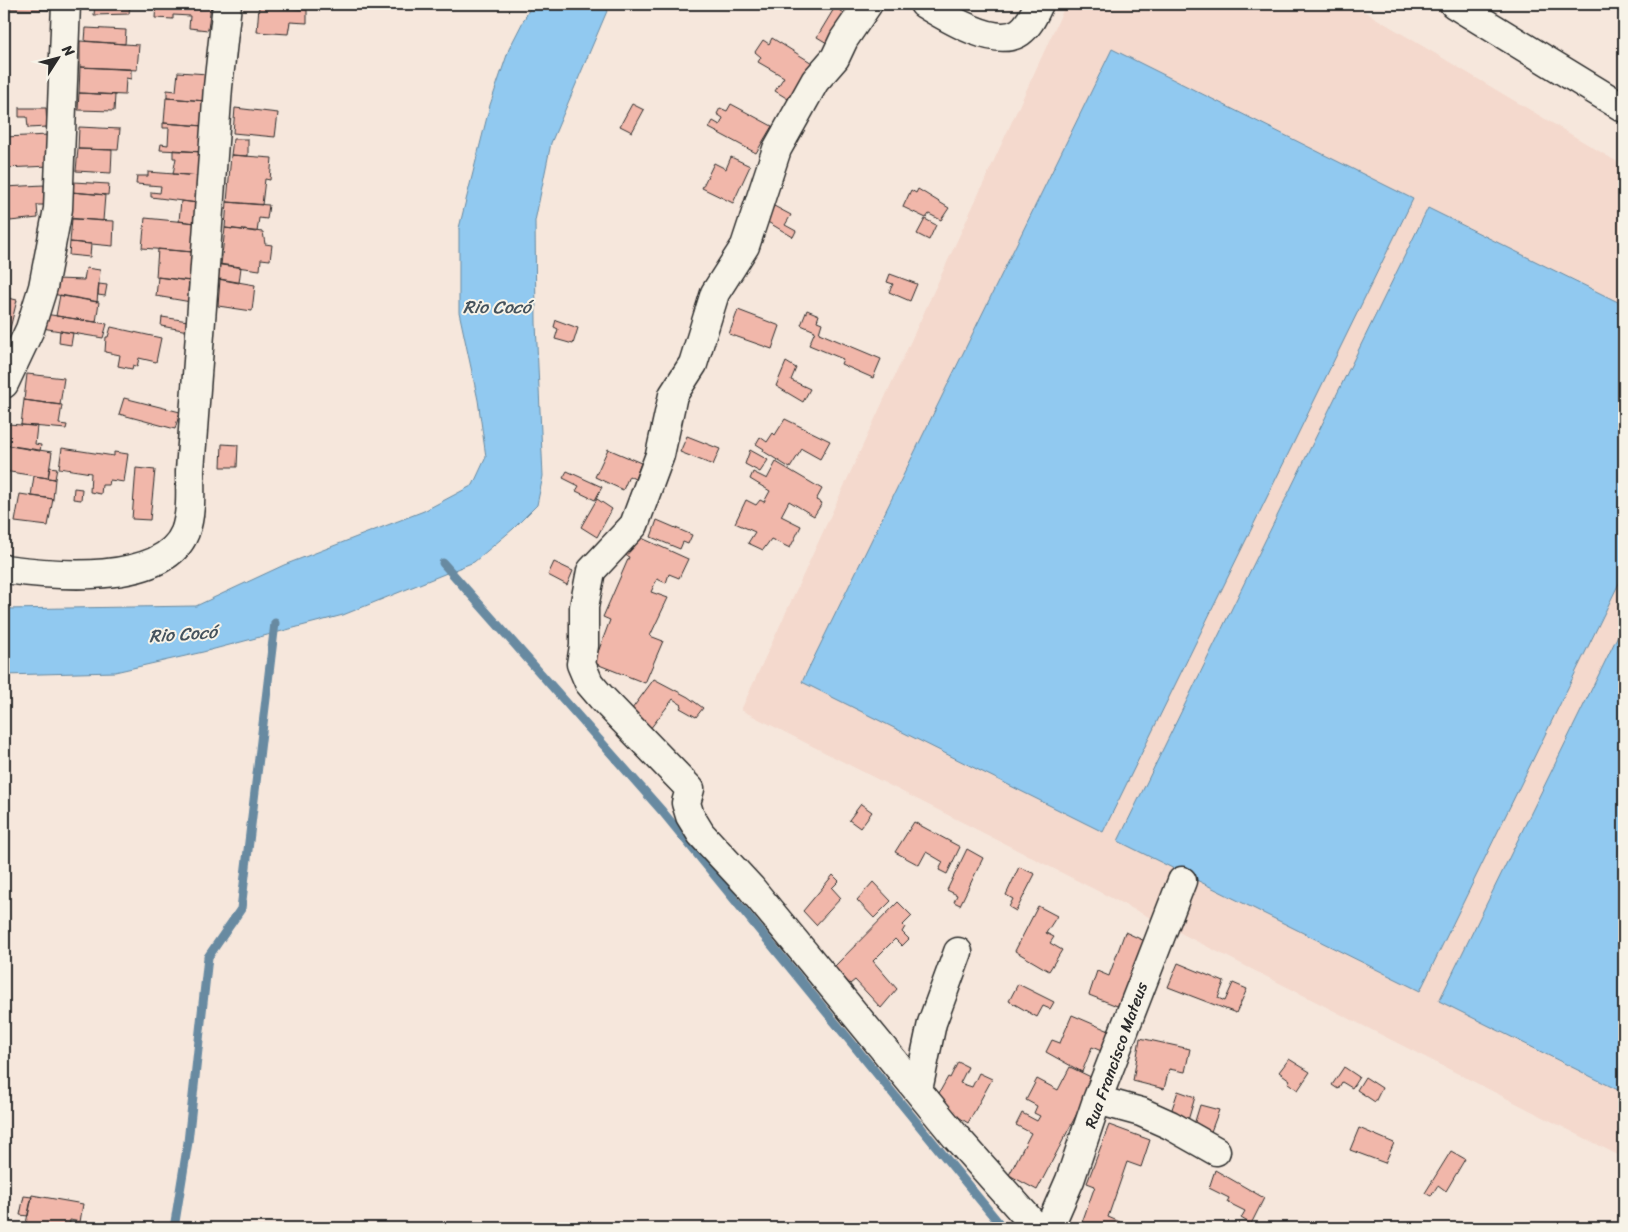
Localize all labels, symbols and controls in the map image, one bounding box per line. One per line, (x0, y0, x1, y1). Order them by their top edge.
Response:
north arrow (32, 32, 82, 82)
text: N (55, 39, 81, 62)
water label: Rio Cocó (463, 291, 535, 323)
water label: Rio Cocó (148, 615, 222, 652)
street label: Rua Francisco Mateus (1076, 977, 1156, 1132)

